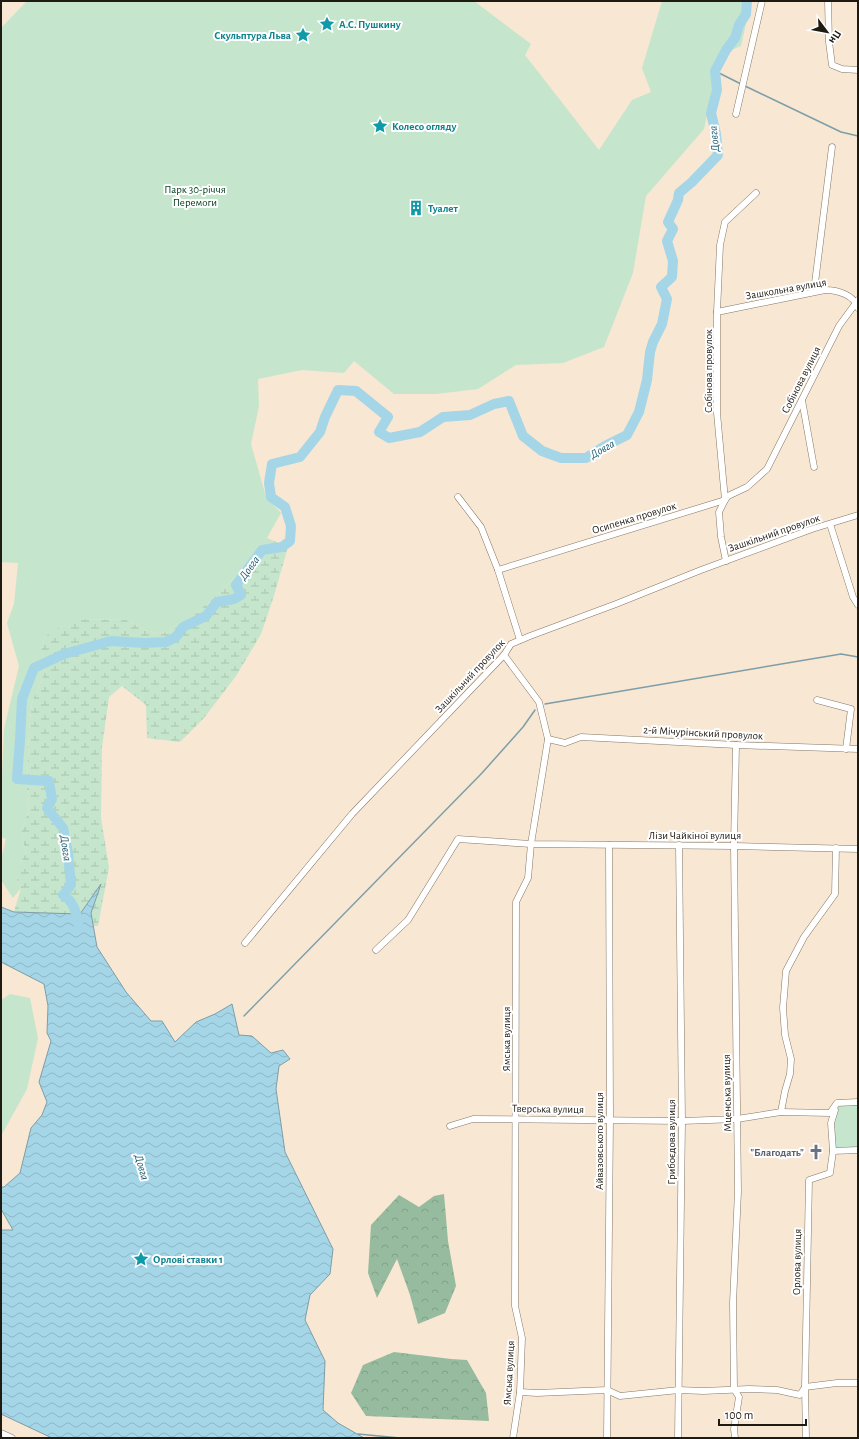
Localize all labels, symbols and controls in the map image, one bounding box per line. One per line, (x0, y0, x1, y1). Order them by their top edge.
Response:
north arrow (807, 12, 847, 52)
place icon: А.С. Пушкину (318, 15, 336, 33)
place label: А.С. Пушкину (339, 19, 401, 30)
place icon: Скульптура Льва (294, 26, 312, 44)
text: Пн (827, 28, 843, 46)
place label: Скульптура Льва (214, 30, 291, 41)
place icon: Колесо огляду (371, 117, 389, 135)
place label: Колесо огляду (392, 121, 456, 132)
water label: Довга (707, 125, 721, 154)
park label: Парк 30-річчя Перемоги (164, 184, 226, 208)
building icon: Туалет (407, 199, 425, 217)
place label: Туалет (428, 203, 459, 214)
street label: Зашкольна вулиця (745, 276, 827, 302)
street label: Собінова провулок (703, 329, 714, 413)
street label: Собінова вулиця (779, 345, 823, 415)
water label: Довга (587, 437, 616, 461)
street label: Осипенка провулок (591, 500, 677, 536)
street label: Зашкільний провулок (727, 512, 821, 554)
water label: Довга (236, 554, 262, 583)
street label: Зашкільний провулок (433, 637, 507, 715)
street label: 2-й Мічурінський провулок (643, 724, 763, 742)
street label: Лізи Чайкіної вулиця (649, 830, 741, 841)
water label: Довга (58, 833, 74, 862)
street label: Ямська вулиця (501, 1007, 512, 1071)
street label: Мценська вулиця (721, 1054, 733, 1132)
street label: Айвазовського вулиця (594, 1092, 605, 1190)
street label: Грибоєдова вулиця (666, 1099, 677, 1185)
street label: Тверська вулиця (512, 1103, 584, 1115)
church icon: "Благодать" (807, 1143, 825, 1161)
place label: "Благодать" (750, 1147, 804, 1158)
water label: Довга (132, 1152, 151, 1181)
street label: Орлова вулиця (791, 1229, 803, 1295)
place icon: Орлові ставки 1 (132, 1250, 150, 1268)
place label: Орлові ставки 1 (153, 1254, 223, 1265)
street label: Ямська вулиця (502, 1340, 516, 1406)
scale bar (719, 1401, 806, 1427)
text: 100 m (725, 1409, 753, 1421)

